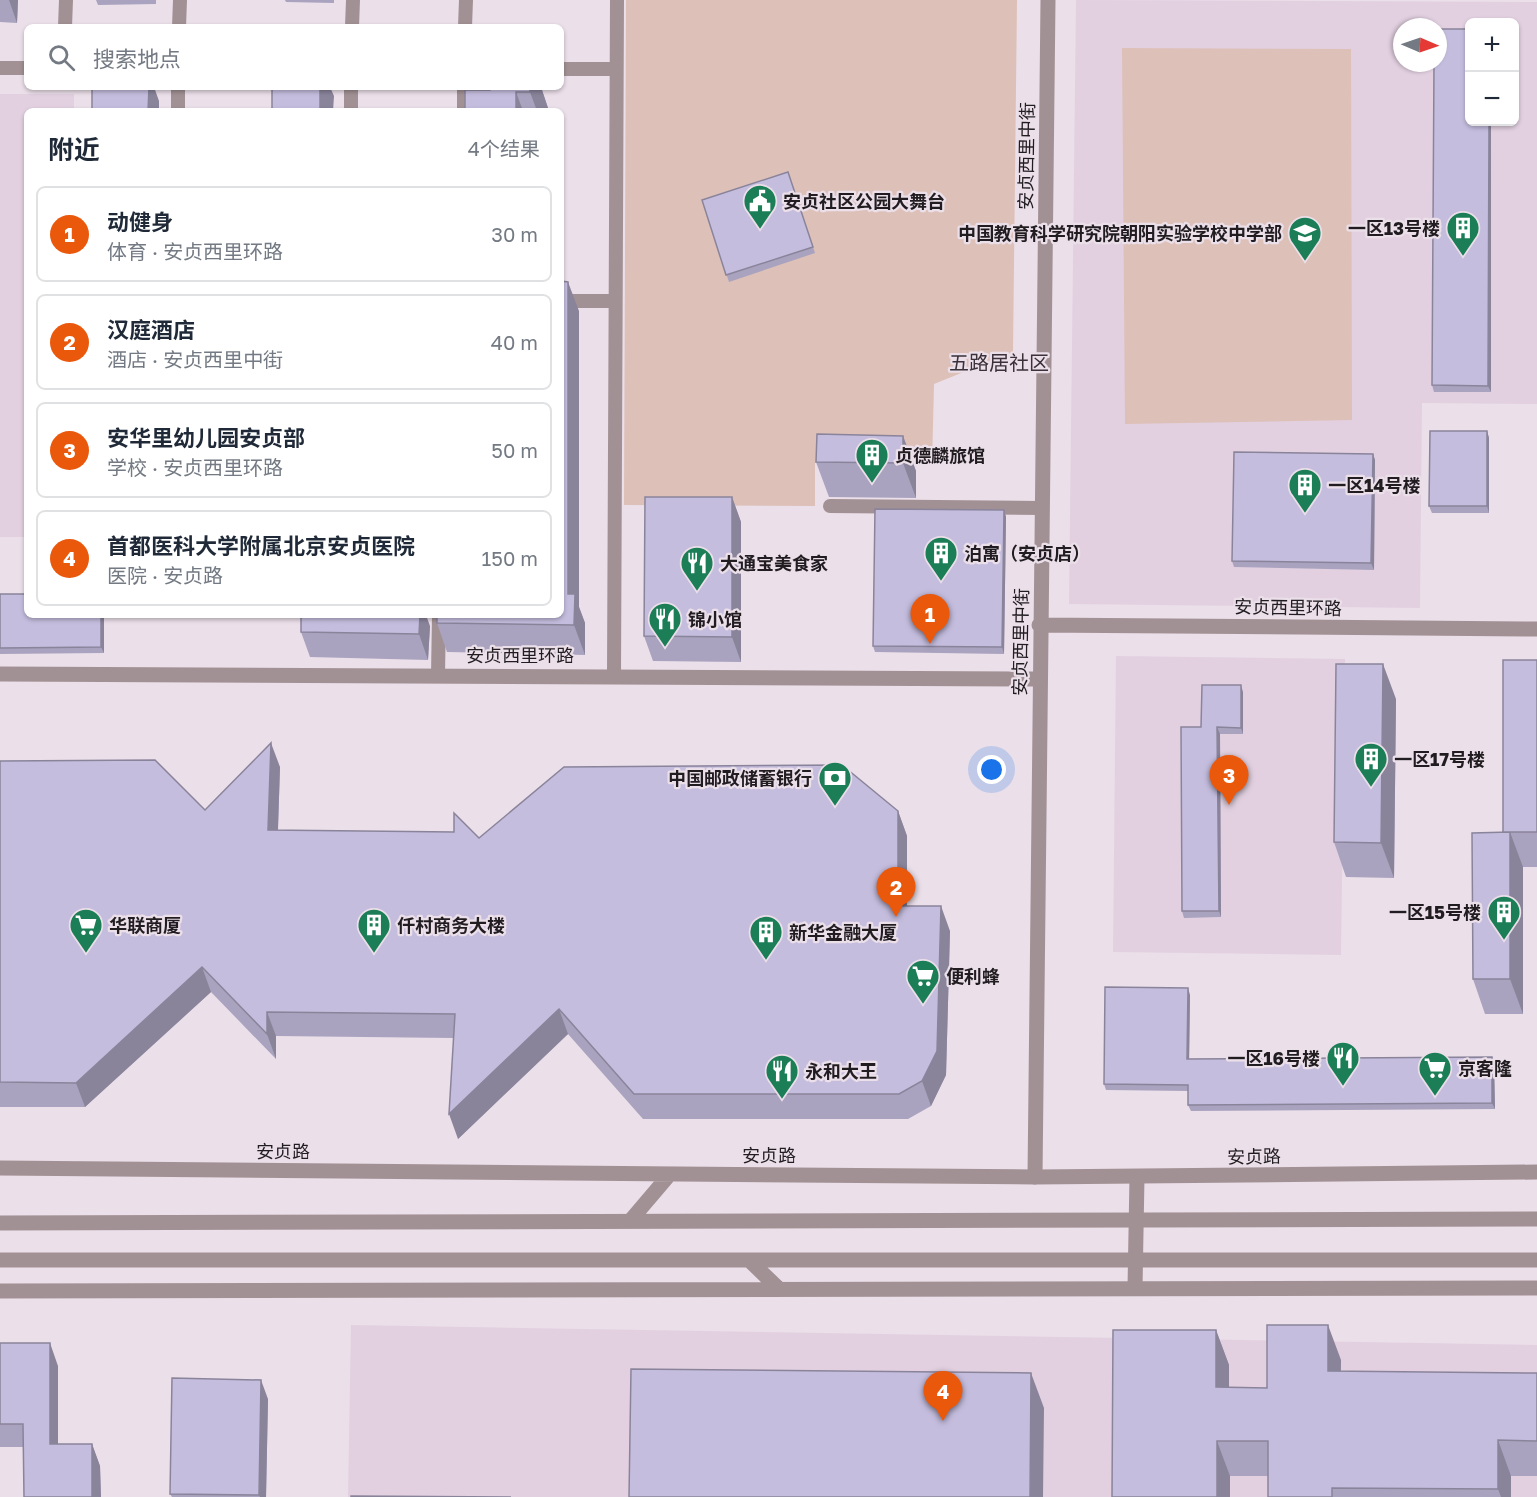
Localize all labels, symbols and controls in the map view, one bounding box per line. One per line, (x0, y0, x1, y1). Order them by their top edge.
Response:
north arrow (1393, 18, 1447, 72)
map controls (1465, 18, 1519, 126)
button: + (1465, 18, 1519, 72)
search box (24, 24, 564, 90)
icon: search (45, 41, 78, 74)
text: 搜索地点 (93, 45, 181, 72)
button: − (1465, 72, 1519, 126)
street label: 安贞西里中街 (1014, 102, 1038, 210)
text: 附近 (48, 134, 100, 165)
text: 4个结果 (468, 136, 540, 160)
public building icon: 安贞社区公园大舞台 (742, 183, 778, 230)
place label: 安贞社区公园大舞台 (783, 190, 945, 212)
text: 动健身 (107, 208, 173, 235)
building icon: 一区13号楼 (1445, 210, 1481, 257)
school or university icon: 中国教育科学研究院朝阳实验学校中学部 (1287, 215, 1323, 262)
place label: 一区13号楼 (1348, 217, 1440, 239)
text: 1 (64, 222, 75, 246)
text: 30 m (491, 222, 538, 246)
place label: 中国教育科学研究院朝阳实验学校中学部 (958, 222, 1282, 244)
text: 体育 · 安贞西里环路 (107, 239, 283, 263)
text: 汉庭酒店 (107, 316, 195, 343)
text: 2 (63, 330, 76, 354)
text: 40 m (491, 330, 538, 354)
text: 酒店 · 安贞西里中街 (107, 347, 283, 371)
district label: 五路居社区 (949, 350, 1049, 374)
text: 安华里幼儿园安贞部 (107, 424, 305, 451)
building icon: 贞德麟旅馆 (854, 437, 890, 484)
text: 3 (63, 438, 76, 462)
text: 50 m (491, 438, 538, 462)
place label: 贞德麟旅馆 (895, 444, 985, 466)
text: 学校 · 安贞西里环路 (107, 455, 283, 479)
building icon: 一区14号楼 (1287, 467, 1323, 514)
place label: 一区14号楼 (1328, 474, 1421, 496)
text: 首都医科大学附属北京安贞医院 (107, 532, 415, 559)
building icon: 泊寓（安贞店） (923, 535, 959, 582)
place label: 泊寓（安贞店） (964, 542, 1090, 564)
restaurant icon: 大通宝美食家 (679, 545, 715, 592)
text: 4 (63, 546, 76, 570)
text: 150 m (482, 546, 538, 570)
place label: 大通宝美食家 (720, 552, 828, 574)
text: 医院 · 安贞路 (107, 563, 223, 587)
street label: 安贞西里中街 (1008, 588, 1032, 696)
pin: 1 (910, 594, 950, 644)
street label: 安贞西里环路 (1234, 595, 1342, 619)
restaurant icon: 锦小馆 (647, 601, 683, 648)
place label: 锦小馆 (688, 608, 742, 630)
street label: 安贞西里环路 (466, 644, 574, 666)
building icon: 一区17号楼 (1353, 741, 1389, 788)
place label: 一区17号楼 (1394, 748, 1485, 770)
your location (977, 755, 1006, 784)
pin: 3 (1210, 756, 1248, 805)
bank icon: 中国邮政储蓄银行 (817, 760, 853, 807)
place label: 中国邮政储蓄银行 (668, 767, 812, 789)
pin: 2 (876, 868, 916, 917)
building icon: 一区15号楼 (1486, 894, 1522, 941)
place label: 一区15号楼 (1389, 901, 1481, 923)
supermarket icon: 华联商厦 (68, 907, 104, 954)
building icon: 仟村商务大楼 (356, 907, 392, 954)
place label: 华联商厦 (109, 914, 181, 936)
place label: 仟村商务大楼 (397, 914, 505, 936)
building icon: 新华金融大厦 (748, 914, 784, 961)
place label: 新华金融大厦 (789, 921, 897, 943)
supermarket icon: 便利蜂 (905, 958, 941, 1005)
place label: 便利蜂 (946, 965, 1000, 987)
restaurant icon: 一区16号楼 (1325, 1040, 1361, 1087)
place label: 一区16号楼 (1227, 1047, 1320, 1069)
supermarket icon: 京客隆 (1417, 1050, 1453, 1097)
restaurant icon: 永和大王 (764, 1053, 800, 1100)
place label: 京客隆 (1458, 1057, 1512, 1079)
place label: 永和大王 (805, 1060, 877, 1082)
street label: 安贞路 (256, 1140, 310, 1162)
street label: 安贞路 (742, 1144, 796, 1166)
street label: 安贞路 (1227, 1145, 1281, 1167)
pin: 4 (924, 1372, 962, 1421)

